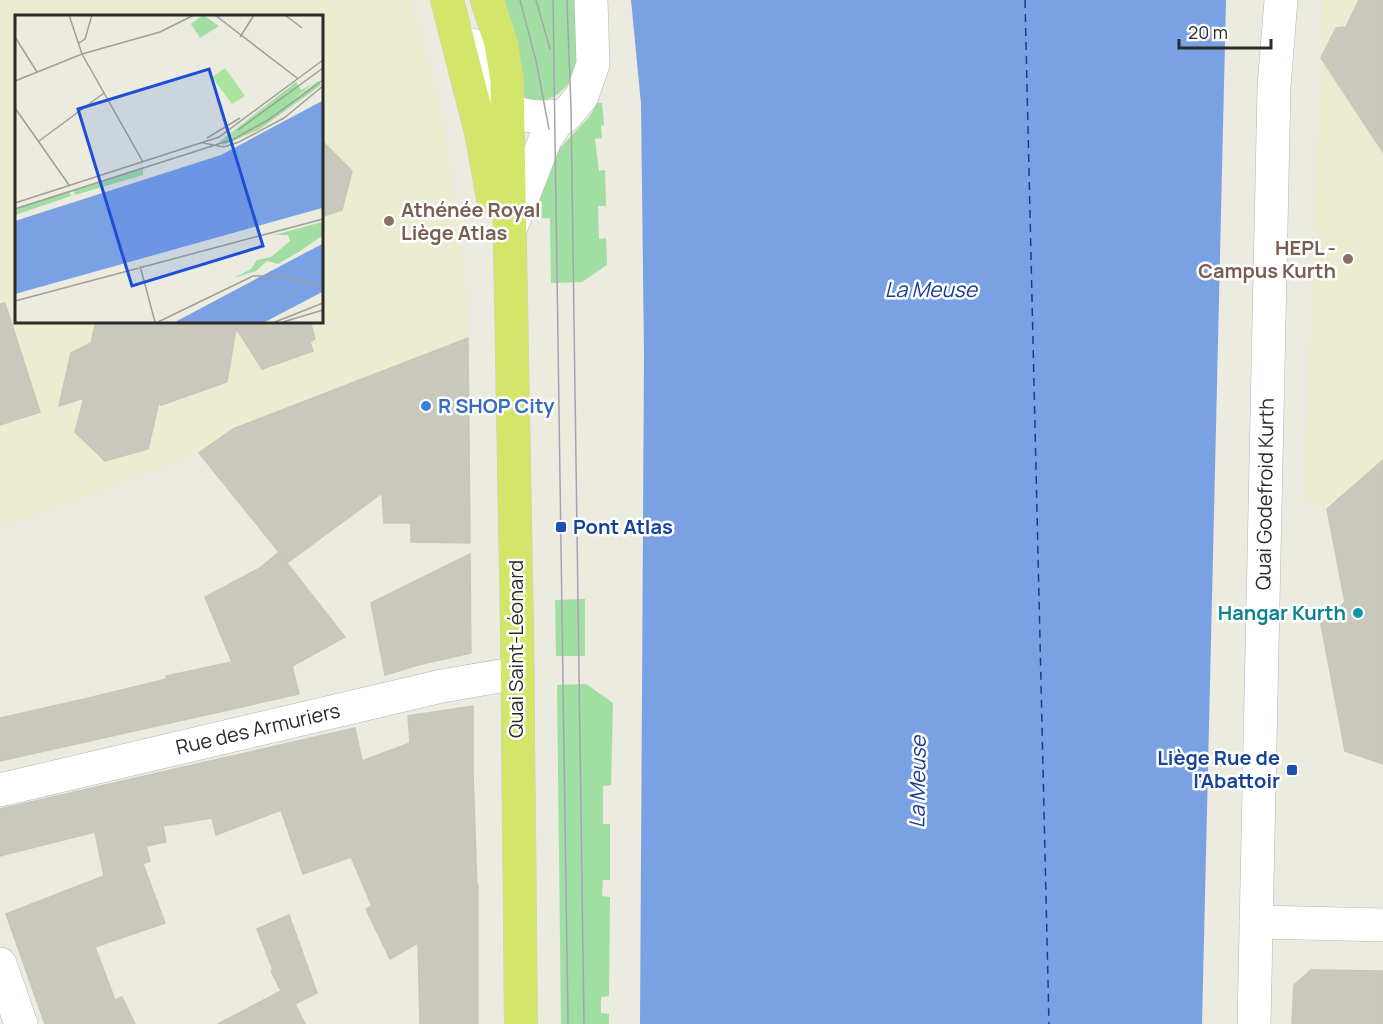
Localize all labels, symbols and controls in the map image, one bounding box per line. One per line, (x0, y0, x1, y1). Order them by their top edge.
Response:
scale bar (1179, 12, 1270, 50)
inset map (15, 15, 322, 322)
text: 20 m (1188, 20, 1228, 44)
place label: Athénée Royal Liège Atlas (401, 196, 541, 246)
marker: Athénée Royal Liège Atlas (382, 214, 396, 228)
place label: HEPL - Campus Kurth (1198, 234, 1336, 284)
marker: HEPL - Campus Kurth (1341, 252, 1355, 266)
water label: La Meuse (885, 275, 979, 303)
place label: R SHOP City (438, 392, 555, 419)
street label: Quai Godefroid Kurth (1249, 398, 1280, 590)
marker: R SHOP City (419, 399, 433, 413)
place label: Pont Atlas (573, 513, 673, 540)
marker: Pont Atlas (554, 520, 568, 534)
street label: Quai Saint-Léonard (502, 560, 529, 738)
place label: Hangar Kurth (1218, 599, 1346, 626)
marker: Hangar Kurth (1351, 606, 1365, 620)
street label: Rue des Armuriers (173, 696, 343, 761)
water label: La Meuse (902, 734, 932, 828)
place label: Liège Rue de l'Abattoir (1157, 744, 1280, 794)
marker: Liège Rue de l'Abattoir (1285, 763, 1299, 777)

